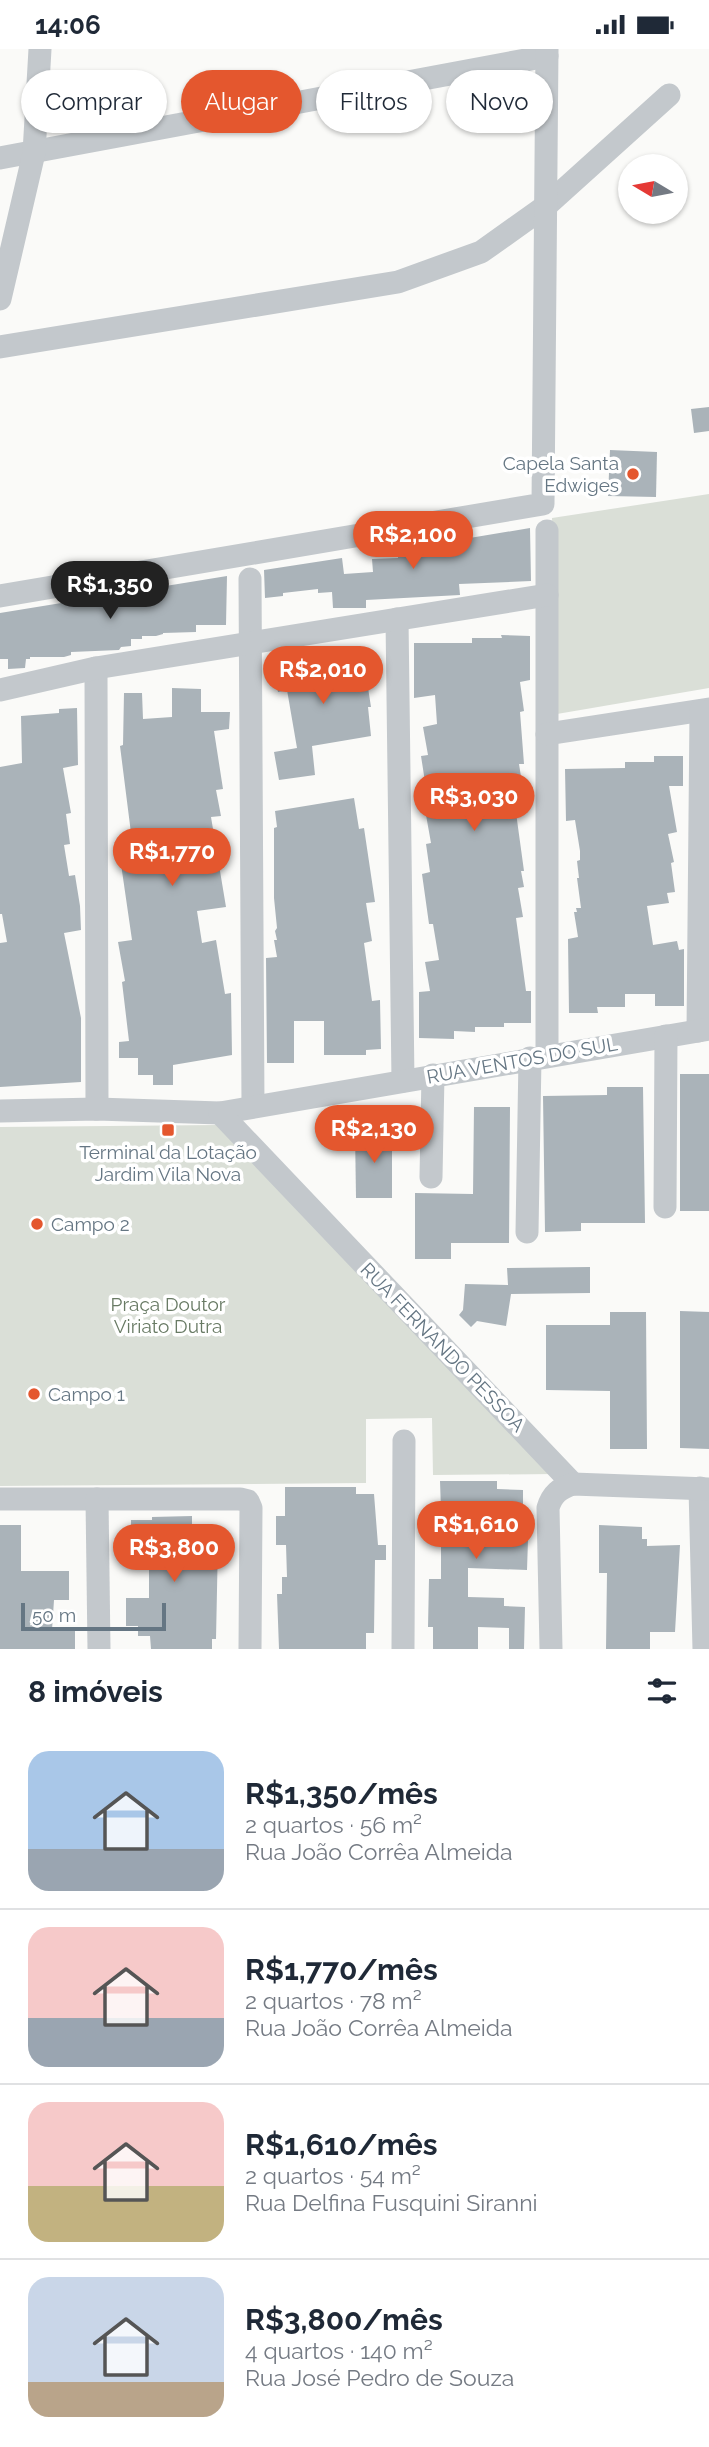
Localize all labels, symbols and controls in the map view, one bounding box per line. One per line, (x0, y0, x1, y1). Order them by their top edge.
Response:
text: 14:06 (35, 10, 101, 40)
chip: Comprar (21, 70, 167, 133)
chip: Alugar (181, 70, 302, 133)
chip: Filtros (316, 70, 432, 133)
chip: Novo (446, 70, 553, 133)
north arrow (618, 154, 688, 224)
map controls (618, 154, 688, 224)
place label: Capela Santa Edwiges (503, 452, 619, 496)
marker: Capela Santa Edwiges (625, 466, 641, 482)
pin: R$2,100 (348, 511, 478, 571)
text: R$2,100 (369, 520, 457, 547)
pin: R$1,350 (45, 561, 175, 621)
text: R$1,350 (67, 570, 153, 597)
pin: R$2,010 (258, 647, 388, 706)
text: R$2,010 (279, 655, 367, 682)
pin: R$3,030 (409, 773, 539, 833)
text: R$3,030 (429, 782, 519, 809)
pin: R$1,770 (107, 829, 237, 888)
text: R$1,770 (129, 837, 215, 864)
street label: RUA VENTOS DO SUL (425, 1032, 619, 1088)
pin: R$2,130 (309, 1105, 439, 1165)
text: R$2,130 (331, 1114, 417, 1141)
marker: Terminal da Lotação Jardim Vila Nova (160, 1122, 176, 1138)
place label: Terminal da Lotação Jardim Vila Nova (79, 1141, 257, 1185)
place label: Campo 2 (51, 1213, 130, 1235)
marker: Campo 2 (29, 1216, 45, 1232)
street label: RUA FERNANDO PESSOA (356, 1258, 530, 1436)
park label: Praça Doutor Viriato Dutra (111, 1293, 226, 1337)
place label: Campo 1 (48, 1383, 125, 1405)
marker: Campo 1 (26, 1386, 42, 1402)
pin: R$1,610 (411, 1501, 541, 1561)
text: R$1,610 (433, 1510, 519, 1537)
pin: R$3,800 (109, 1525, 239, 1584)
text: R$3,800 (129, 1533, 219, 1560)
scale bar (21, 1600, 166, 1632)
text: 50 m (32, 1604, 76, 1626)
icon: filters (643, 1672, 681, 1710)
text: 8 imóveis (28, 1674, 163, 1709)
text: R$1,350/mês (245, 1776, 438, 1811)
icon: home (84, 1779, 168, 1863)
text: 2 quartos · 56 m² (245, 1811, 422, 1838)
text: Rua João Corrêa Almeida (245, 1838, 513, 1865)
text: R$1,770/mês (245, 1952, 438, 1987)
icon: home (84, 1955, 168, 2039)
text: 2 quartos · 78 m² (245, 1987, 422, 2014)
text: Rua João Corrêa Almeida (245, 2014, 513, 2041)
text: R$1,610/mês (245, 2127, 438, 2162)
icon: home (84, 2130, 168, 2214)
text: 2 quartos · 54 m² (245, 2162, 421, 2189)
text: Rua Delfina Fusquini Siranni (245, 2189, 538, 2216)
text: R$3,800/mês (245, 2302, 443, 2337)
icon: home (84, 2305, 168, 2389)
text: 4 quartos · 140 m² (245, 2337, 433, 2364)
text: Rua José Pedro de Souza (245, 2364, 514, 2391)

